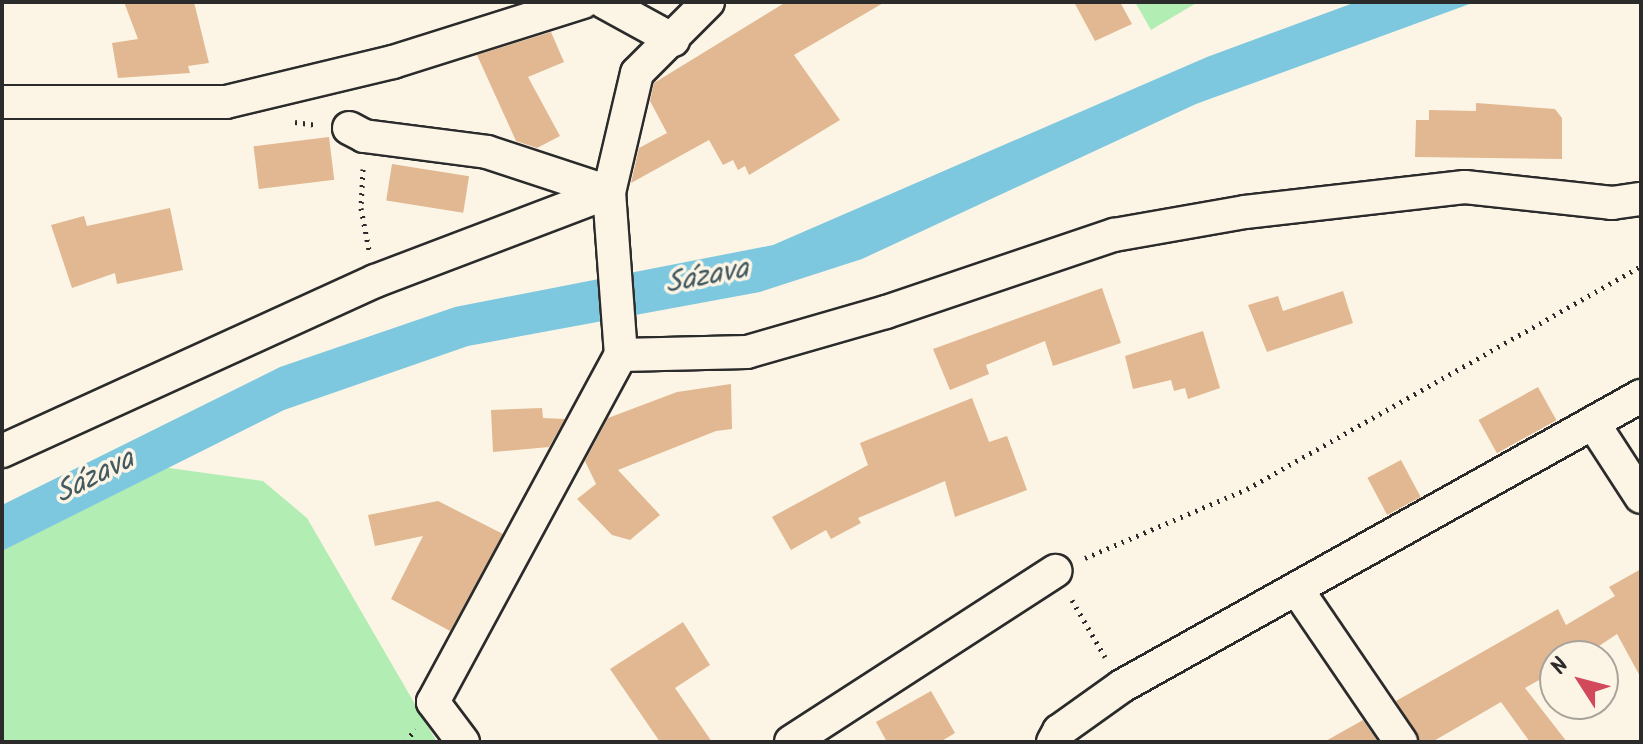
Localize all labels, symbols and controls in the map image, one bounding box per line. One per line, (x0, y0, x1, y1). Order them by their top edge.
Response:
water label: Sázava (662, 251, 752, 303)
water label: Sázava (49, 442, 141, 512)
north arrow (1539, 640, 1619, 720)
text: N (1543, 651, 1579, 683)

